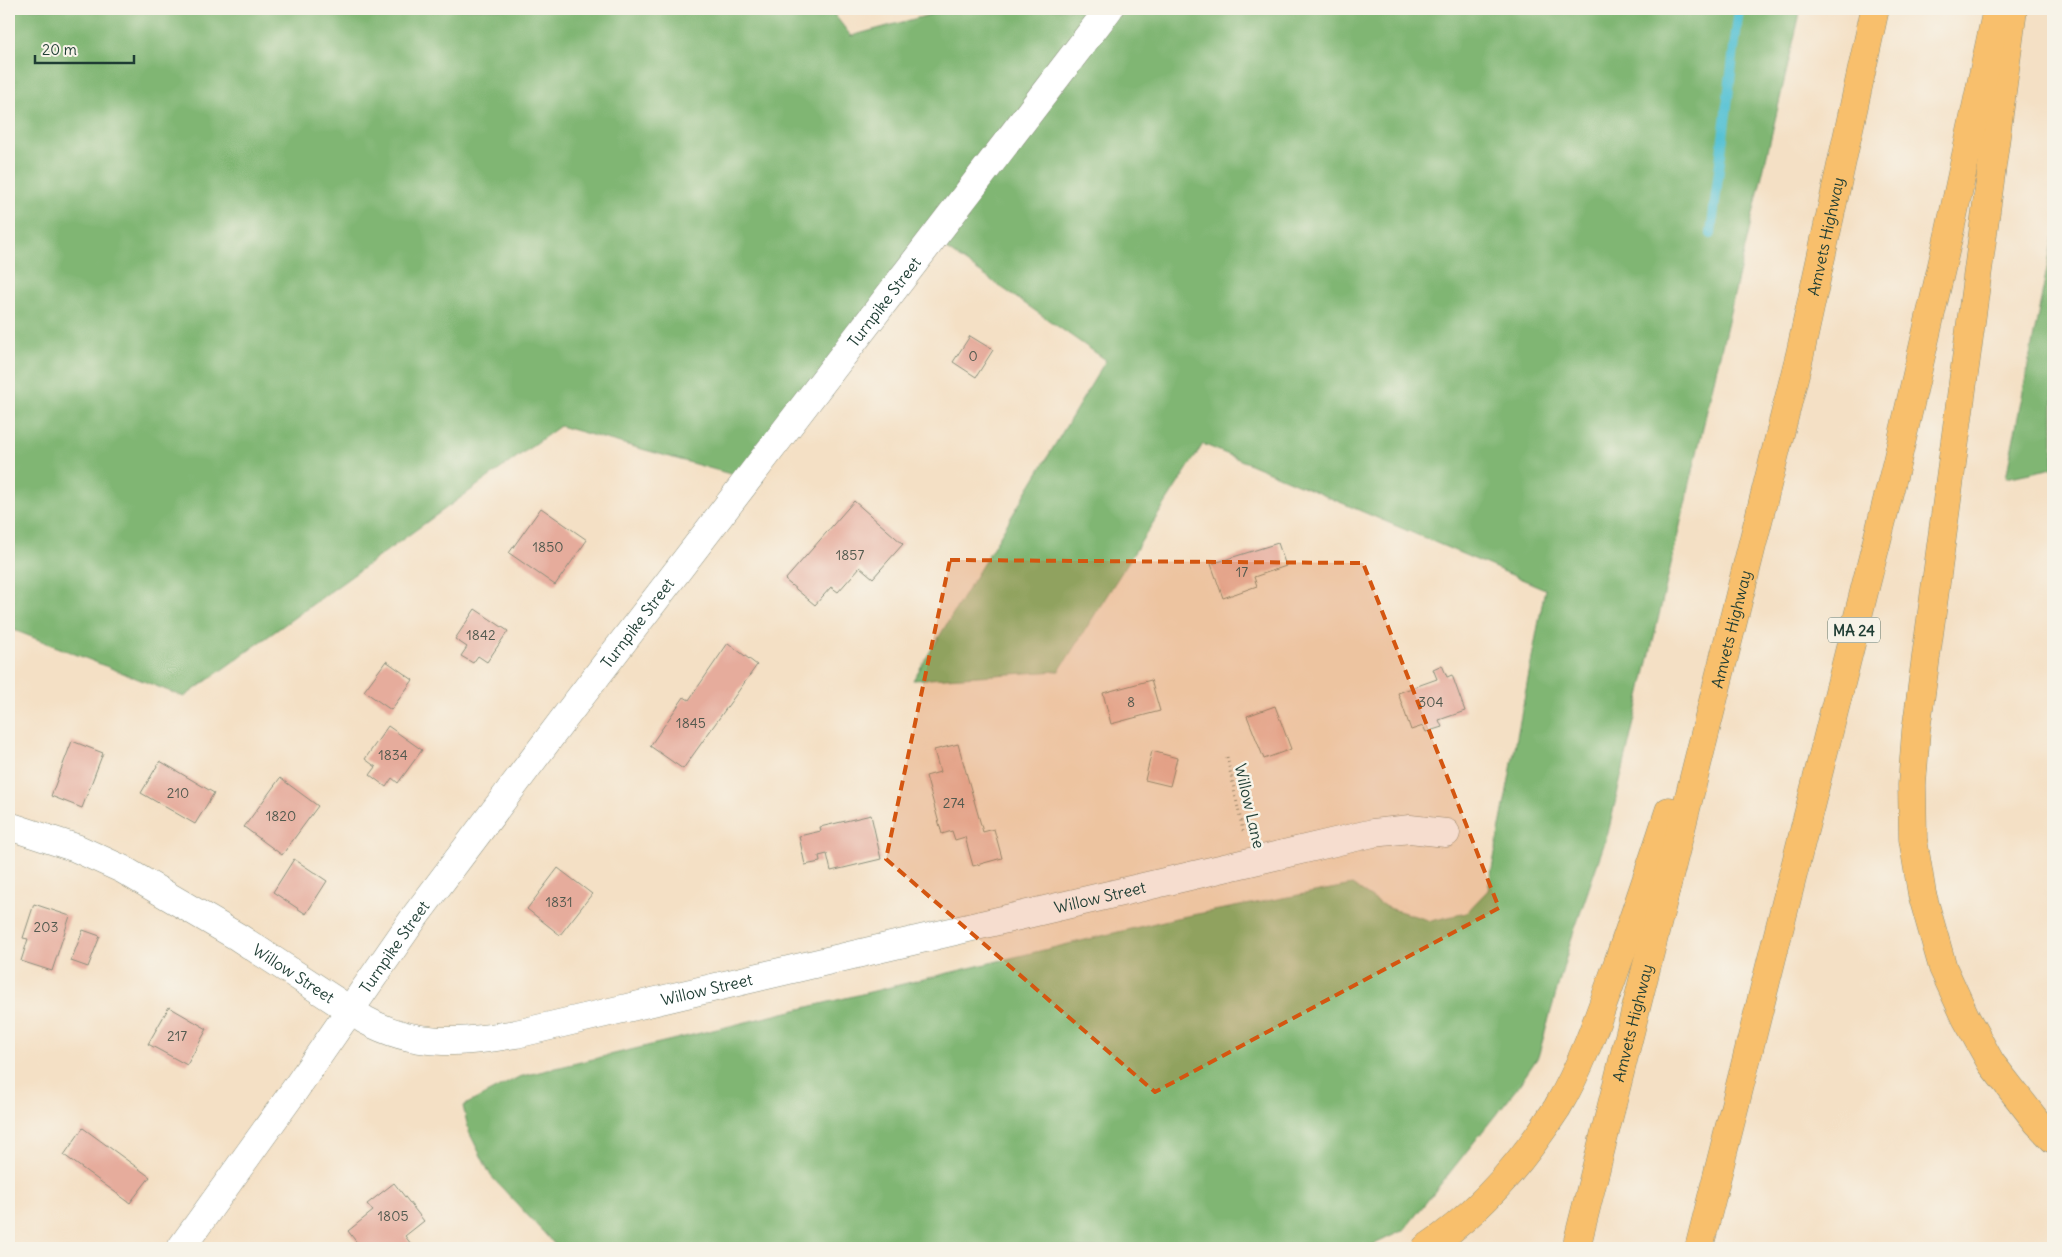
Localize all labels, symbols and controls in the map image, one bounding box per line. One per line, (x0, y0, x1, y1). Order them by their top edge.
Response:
scale bar (35, 32, 134, 64)
text: 20 m (42, 40, 77, 59)
street label: Amvets Highway (1803, 175, 1848, 298)
street label: Turnpike Street (843, 252, 925, 351)
house number: 0 (968, 347, 978, 365)
house number: 1850 (533, 538, 563, 556)
house number: 1857 (836, 546, 864, 564)
house number: 17 (1236, 563, 1248, 581)
street label: Amvets Highway (1707, 568, 1755, 690)
street label: Turnpike Street (596, 573, 679, 672)
road number: MA 24 (1828, 618, 1880, 642)
house number: 1842 (466, 626, 496, 644)
house number: 8 (1127, 693, 1135, 711)
house number: 304 (1418, 693, 1444, 711)
house number: 1845 (676, 714, 706, 732)
house number: 1834 (378, 746, 408, 764)
street label: Willow Lane (1231, 762, 1269, 850)
house number: 210 (167, 784, 189, 802)
house number: 274 (943, 794, 965, 812)
house number: 1820 (266, 807, 296, 825)
street label: Willow Street (1052, 877, 1148, 917)
house number: 1831 (546, 893, 572, 911)
street label: Turnpike Street (355, 896, 434, 997)
house number: 203 (34, 918, 58, 936)
street label: Willow Street (249, 939, 339, 1008)
street label: Amvets Highway (1608, 962, 1657, 1084)
street label: Willow Street (659, 969, 755, 1010)
house number: 217 (167, 1027, 187, 1045)
house number: 1805 (378, 1207, 408, 1225)

